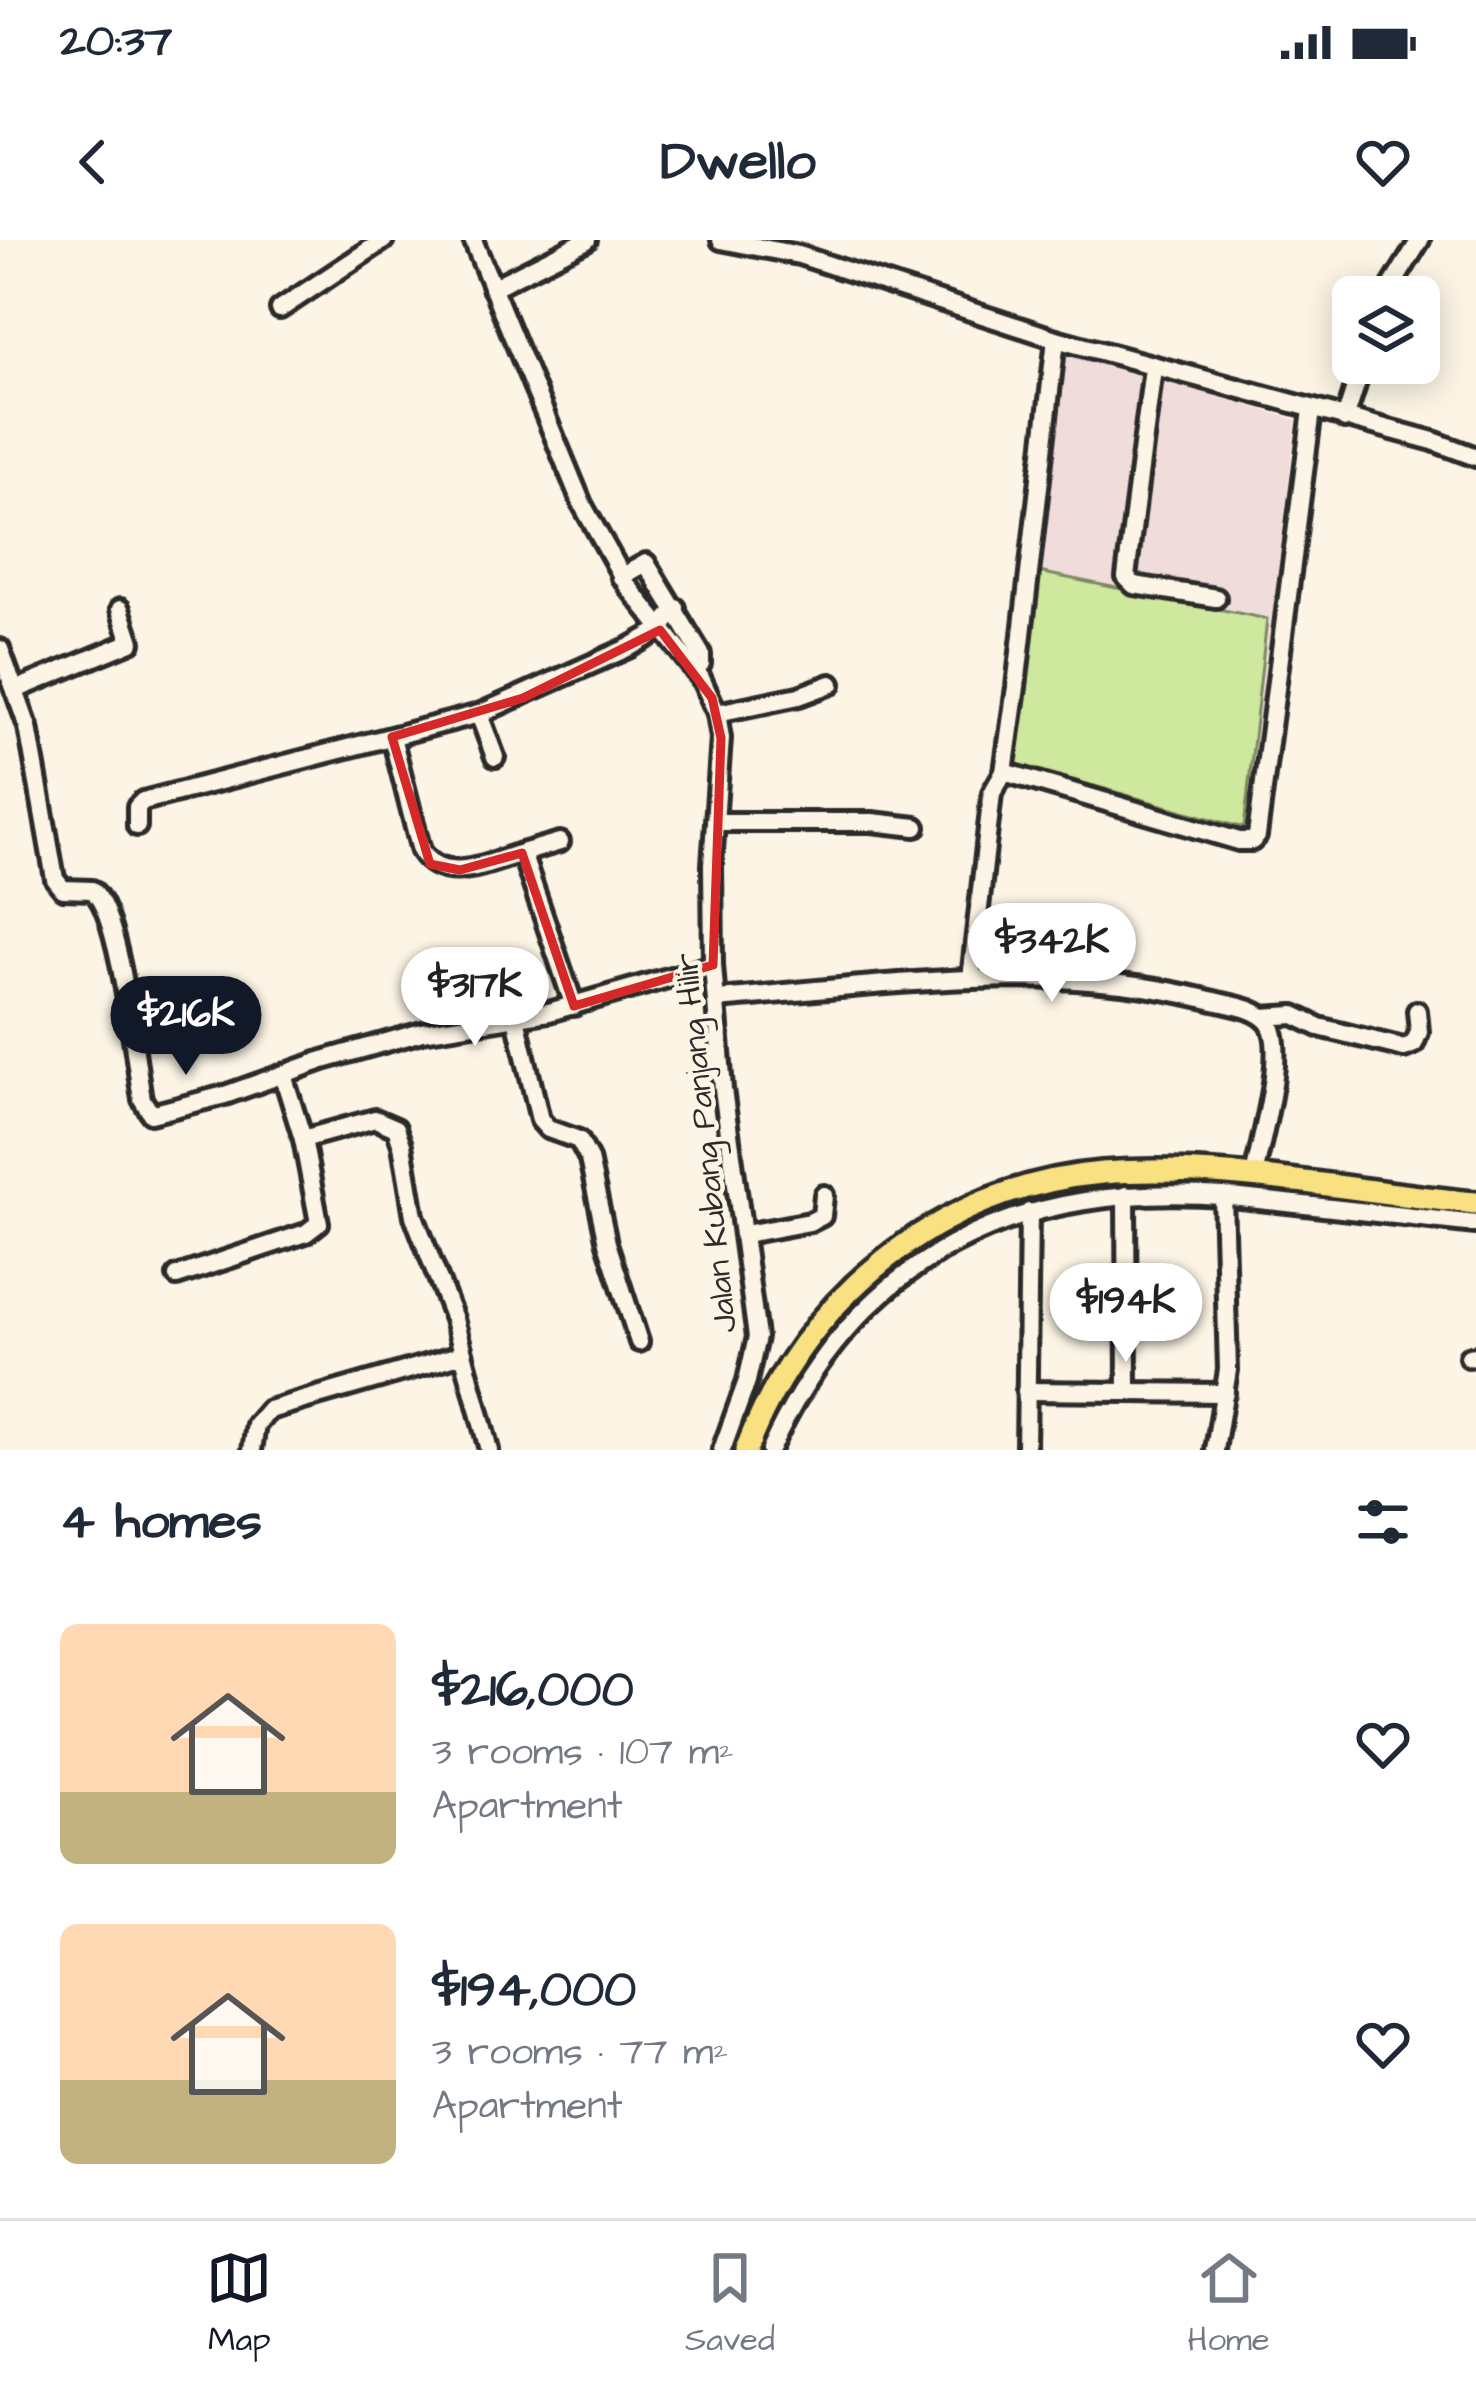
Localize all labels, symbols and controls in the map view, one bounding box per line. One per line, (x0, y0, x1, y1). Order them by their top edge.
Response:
text: 20:37 (60, 11, 172, 73)
text: Dwello (660, 125, 816, 200)
icon: back (60, 129, 126, 195)
icon: heart (1350, 129, 1416, 195)
map controls (1332, 276, 1440, 384)
button: layers (1332, 276, 1440, 384)
pin: $342K (968, 903, 1136, 1005)
text: $342K (995, 915, 1109, 969)
pin: $317K (391, 947, 559, 1049)
street label: Jalan Kubang Panjang Hilir (663, 950, 751, 1335)
text: $317K (428, 959, 522, 1013)
pin: $216K (102, 976, 270, 1078)
text: $216K (137, 988, 235, 1042)
pin: $194K (1042, 1263, 1210, 1365)
text: $194K (1076, 1275, 1176, 1329)
text: 4 homes (60, 1487, 262, 1558)
icon: filters (1350, 1489, 1416, 1555)
text: $216,000 (432, 1655, 634, 1726)
icon: home (156, 1672, 300, 1816)
icon: heart (1350, 1711, 1416, 1777)
text: 3 rooms · 107 m² (432, 1726, 734, 1780)
text: Apartment (432, 1780, 623, 1834)
text: $194,000 (432, 1955, 636, 2026)
icon: home (156, 1972, 300, 2116)
icon: heart (1350, 2011, 1416, 2077)
text: 3 rooms · 77 m² (432, 2026, 728, 2080)
text: Apartment (432, 2080, 623, 2134)
tab: Map (206, 2245, 272, 2363)
tab: Saved (685, 2245, 775, 2363)
tab: Home (1188, 2245, 1270, 2363)

